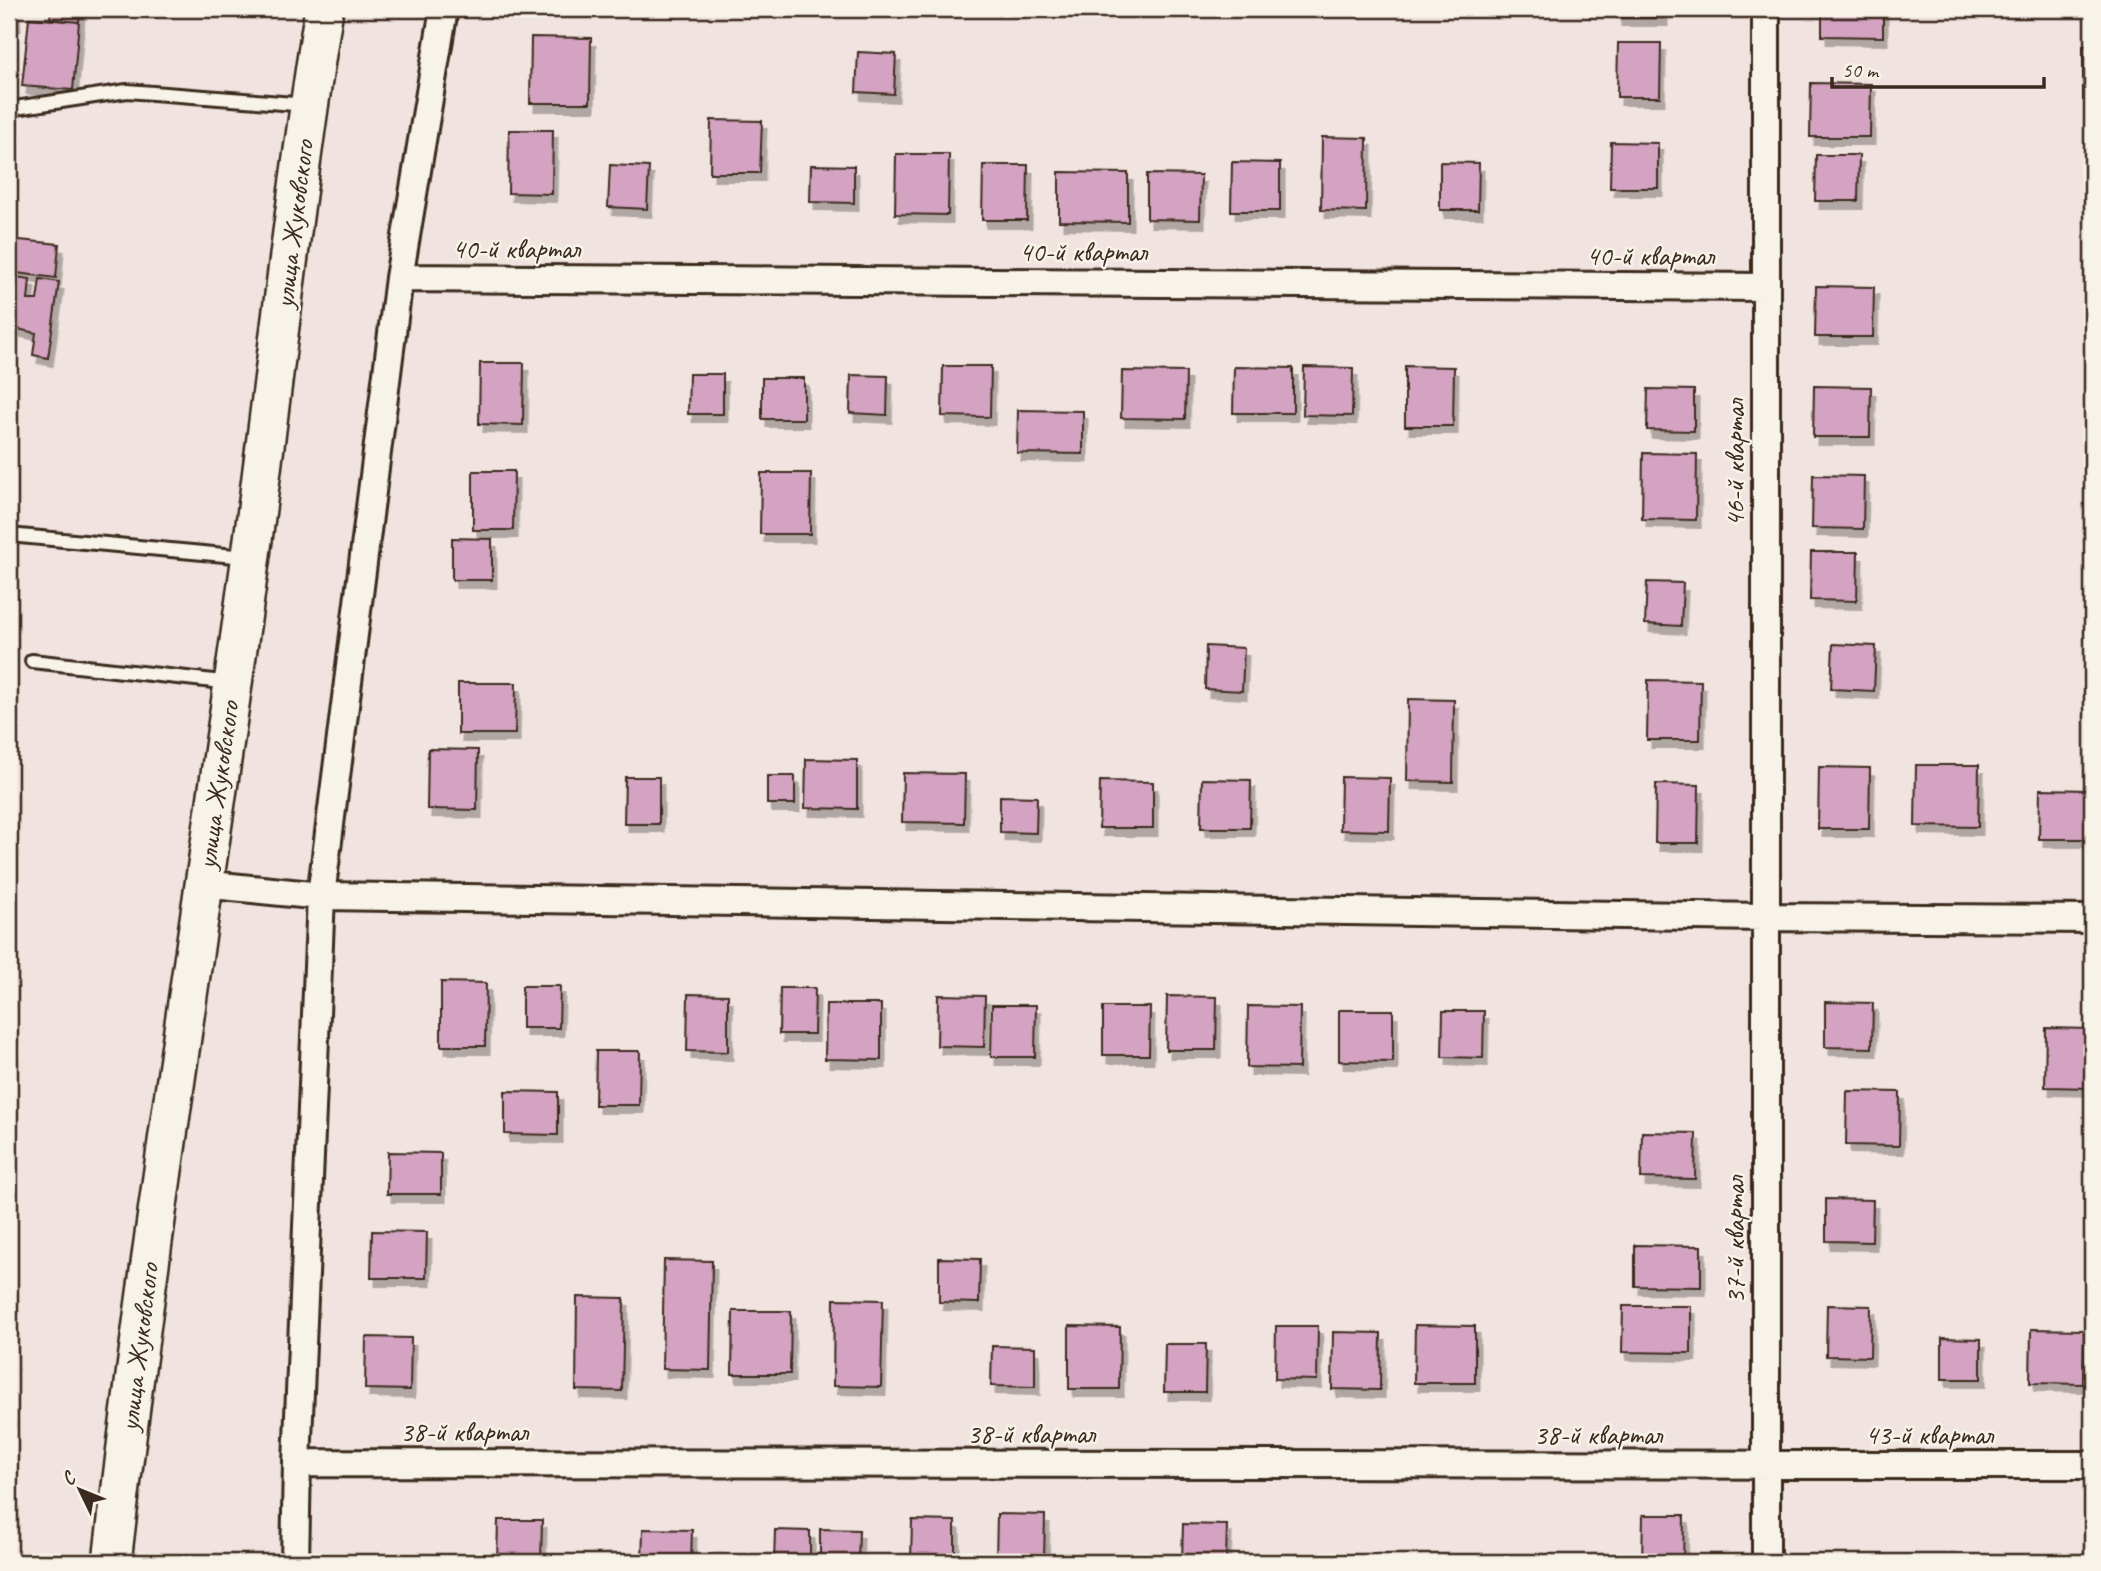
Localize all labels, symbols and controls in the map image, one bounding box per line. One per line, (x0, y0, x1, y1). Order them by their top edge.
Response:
scale bar (1832, 46, 2043, 90)
text: 50 m (1842, 57, 1880, 83)
street label: улица Жуковского (266, 136, 321, 312)
street label: 40-й квартал (452, 231, 582, 266)
street label: 40-й квартал (1019, 234, 1149, 269)
street label: 40-й квартал (1586, 238, 1716, 273)
street label: 46-й квартал (1717, 397, 1752, 527)
street label: улица Жуковского (188, 697, 247, 873)
street label: 37-й квартал (1717, 1174, 1752, 1304)
street label: улица Жуковского (111, 1259, 166, 1435)
street label: 38-й квартал (400, 1414, 530, 1449)
street label: 38-й квартал (967, 1416, 1097, 1451)
street label: 38-й квартал (1534, 1417, 1664, 1452)
street label: 43-й квартал (1865, 1417, 1995, 1452)
north arrow (46, 1456, 116, 1526)
text: С (56, 1466, 82, 1491)

